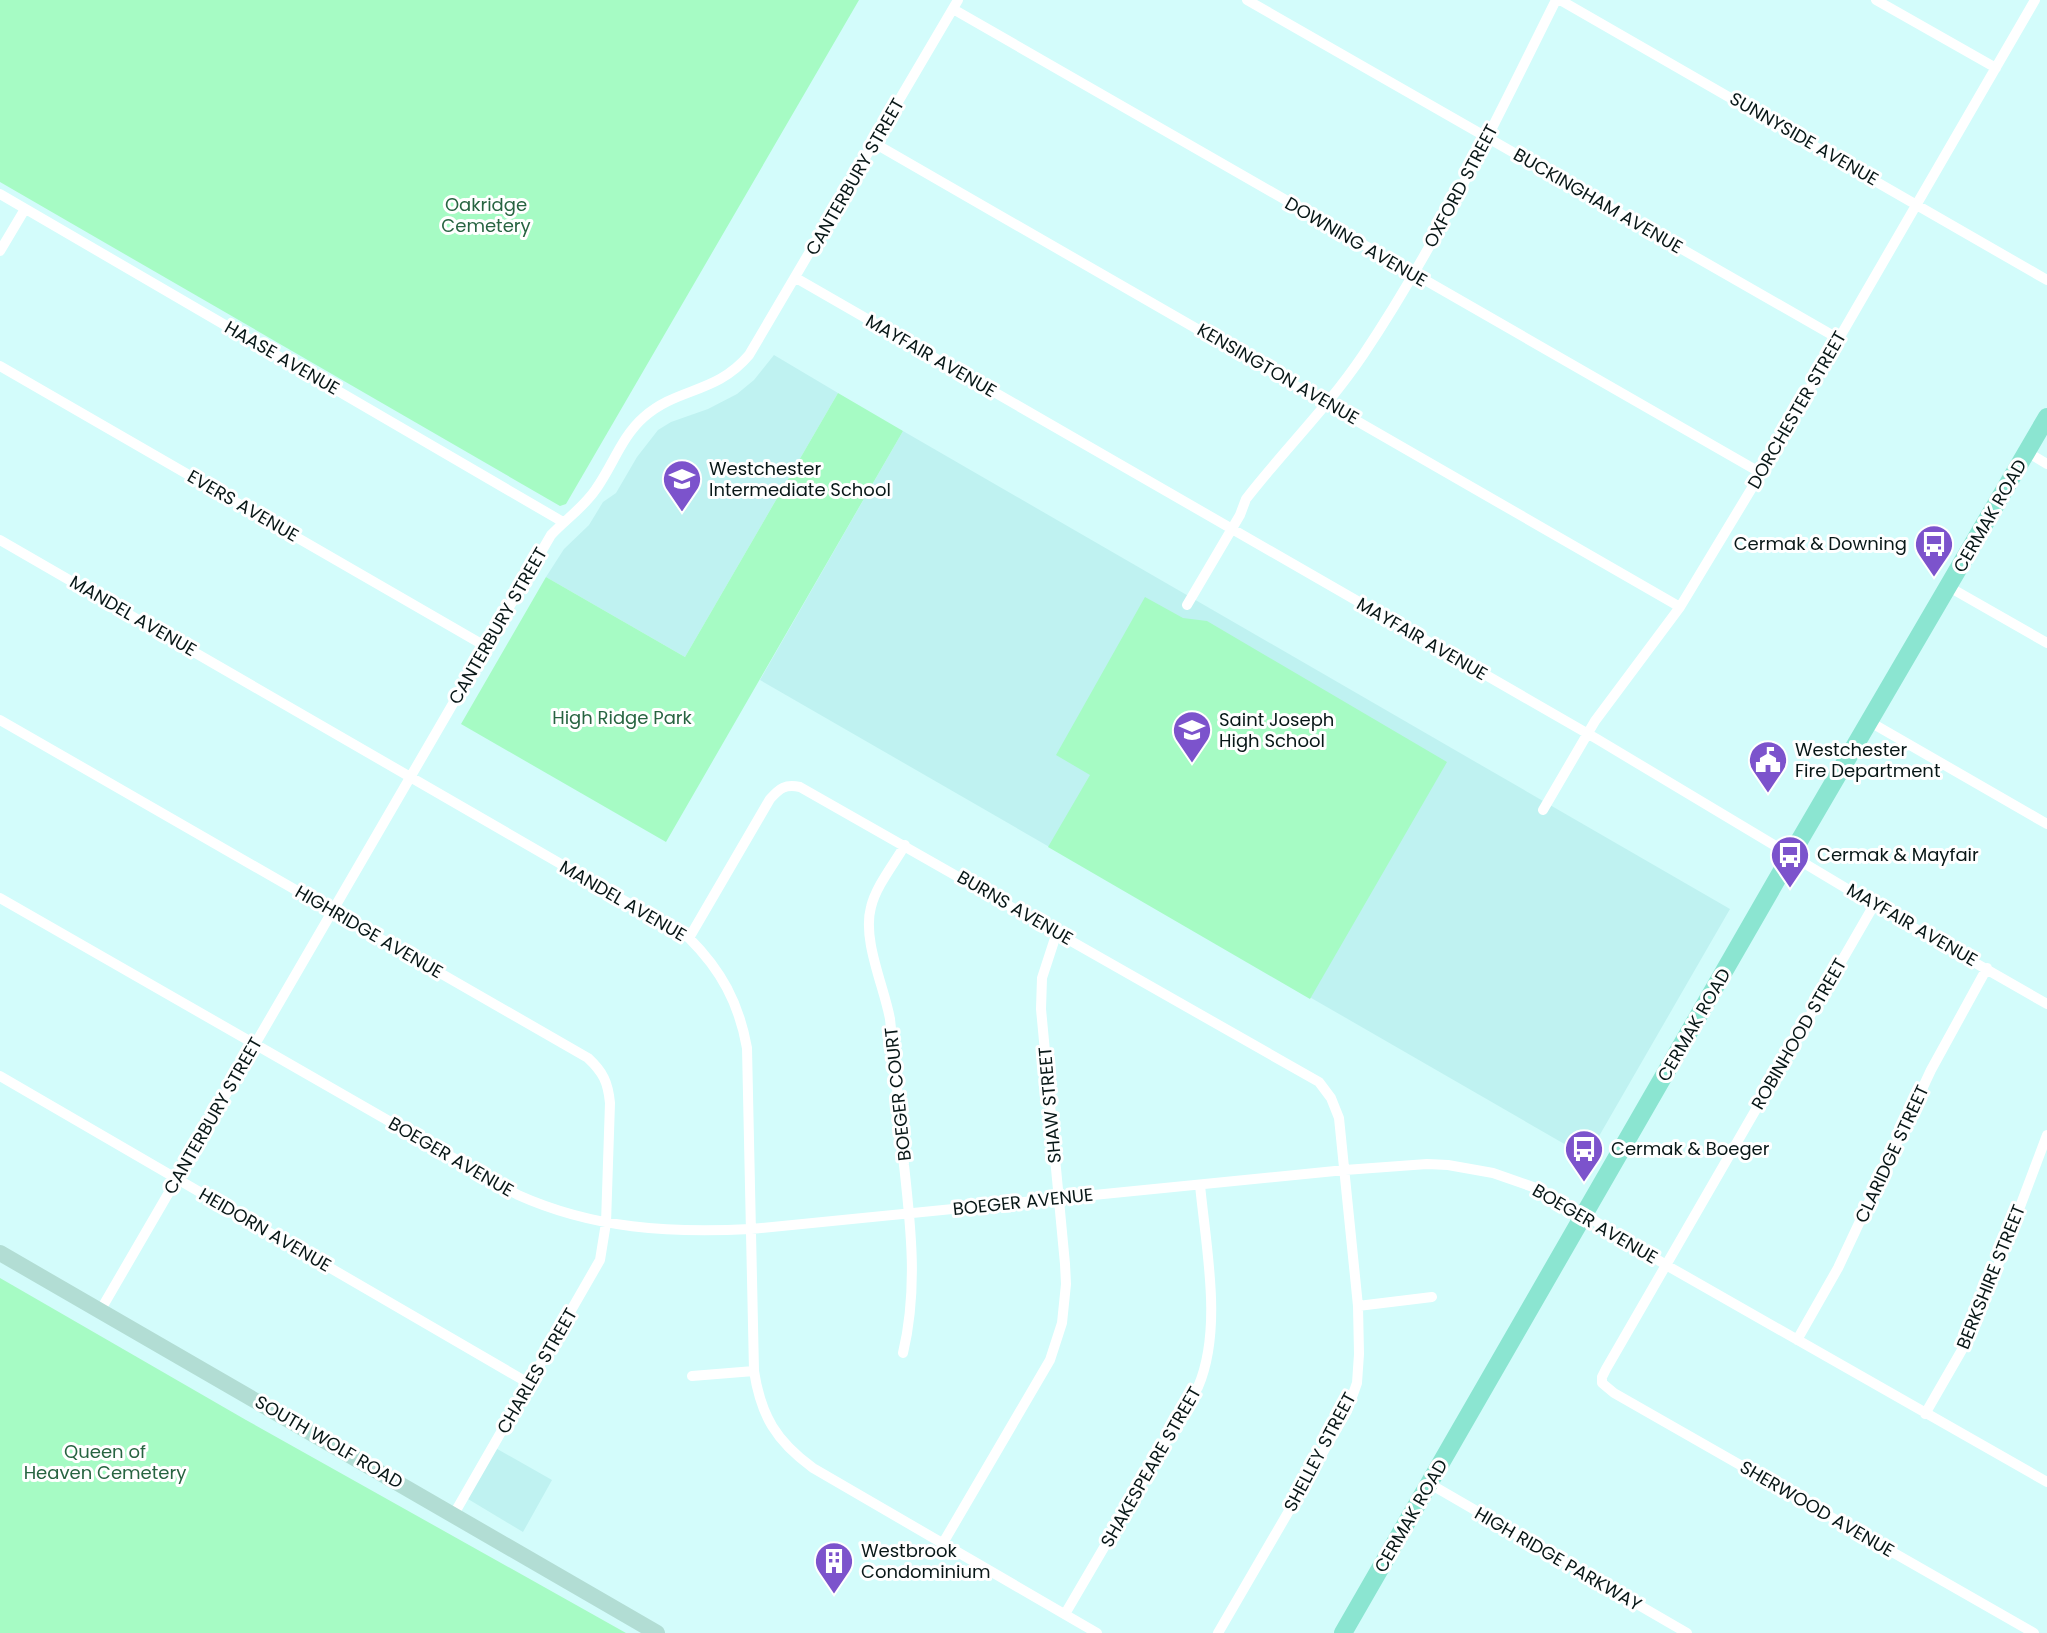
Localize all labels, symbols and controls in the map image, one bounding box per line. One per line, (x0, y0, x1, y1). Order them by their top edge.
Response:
street label: SUNNYSIDE AVENUE (1725, 86, 1883, 191)
street label: CANTERBURY STREET (799, 93, 910, 260)
street label: OXFORD STREET (1417, 119, 1504, 252)
street label: BUCKINGHAM AVENUE (1509, 142, 1687, 259)
street label: DOWNING AVENUE (1280, 191, 1432, 293)
park label: Oakridge Cemetery (441, 192, 531, 238)
street label: MAYFAIR AVENUE (861, 308, 1001, 403)
street label: HAASE AVENUE (220, 315, 344, 401)
street label: KENSINGTON AVENUE (1193, 317, 1364, 430)
street label: DORCHESTER STREET (1741, 326, 1852, 493)
street label: CERMAK ROAD (1947, 454, 2032, 577)
place label: Westchester Intermediate School (709, 456, 891, 502)
school or university icon: Westchester Intermediate School (661, 458, 703, 513)
street label: EVERS AVENUE (183, 464, 303, 548)
bus stop icon: Cermak & Downing (1913, 523, 1955, 578)
place label: Cermak & Downing (1734, 531, 1907, 556)
street label: CANTERBURY STREET (442, 542, 553, 709)
street label: MANDEL AVENUE (65, 569, 201, 662)
street label: MAYFAIR AVENUE (1352, 591, 1492, 686)
park label: High Ridge Park (552, 705, 693, 730)
place label: Saint Joseph High School (1219, 707, 1334, 753)
school or university icon: Saint Joseph High School (1171, 709, 1213, 764)
place label: Westchester Fire Department (1795, 737, 1940, 783)
public building icon: Westchester Fire Department (1747, 739, 1789, 794)
bus stop icon: Cermak & Mayfair (1769, 834, 1811, 889)
place label: Cermak & Mayfair (1817, 842, 1979, 867)
street label: MANDEL AVENUE (555, 854, 691, 947)
street label: BURNS AVENUE (953, 864, 1078, 951)
street label: MAYFAIR AVENUE (1842, 877, 1982, 972)
street label: HIGHRIDGE AVENUE (291, 879, 448, 984)
street label: ROBINHOOD STREET (1745, 953, 1852, 1114)
street label: CERMAK ROAD (1651, 963, 1736, 1086)
street label: BOEGER COURT (878, 1026, 917, 1162)
street label: CANTERBURY STREET (157, 1032, 268, 1199)
street label: SHAW STREET (1032, 1045, 1067, 1164)
street label: CLARIDGE STREET (1849, 1081, 1935, 1227)
street label: BOEGER AVENUE (384, 1110, 519, 1203)
bus stop icon: Cermak & Boeger (1563, 1128, 1605, 1183)
place label: Cermak & Boeger (1611, 1136, 1770, 1161)
street label: BOEGER AVENUE (1528, 1177, 1663, 1270)
street label: HEIDORN AVENUE (194, 1181, 336, 1278)
street label: BOEGER AVENUE (952, 1182, 1094, 1221)
street label: BERKSHIRE STREET (1950, 1201, 2031, 1353)
street label: CHARLES STREET (490, 1303, 583, 1438)
street label: SHAKESPEARE STREET (1094, 1381, 1207, 1552)
street label: SHELLEY STREET (1278, 1387, 1362, 1516)
street label: SOUTH WOLF ROAD (251, 1389, 408, 1494)
park label: Queen of Heaven Cemetery (24, 1439, 186, 1485)
street label: CERMAK ROAD (1368, 1454, 1453, 1577)
street label: SHERWOOD AVENUE (1736, 1454, 1899, 1563)
street label: HIGH RIDGE PARKWAY (1470, 1501, 1647, 1617)
place label: Westbrook Condominium (861, 1538, 991, 1584)
building icon: Westbrook Condominium (813, 1540, 855, 1595)

